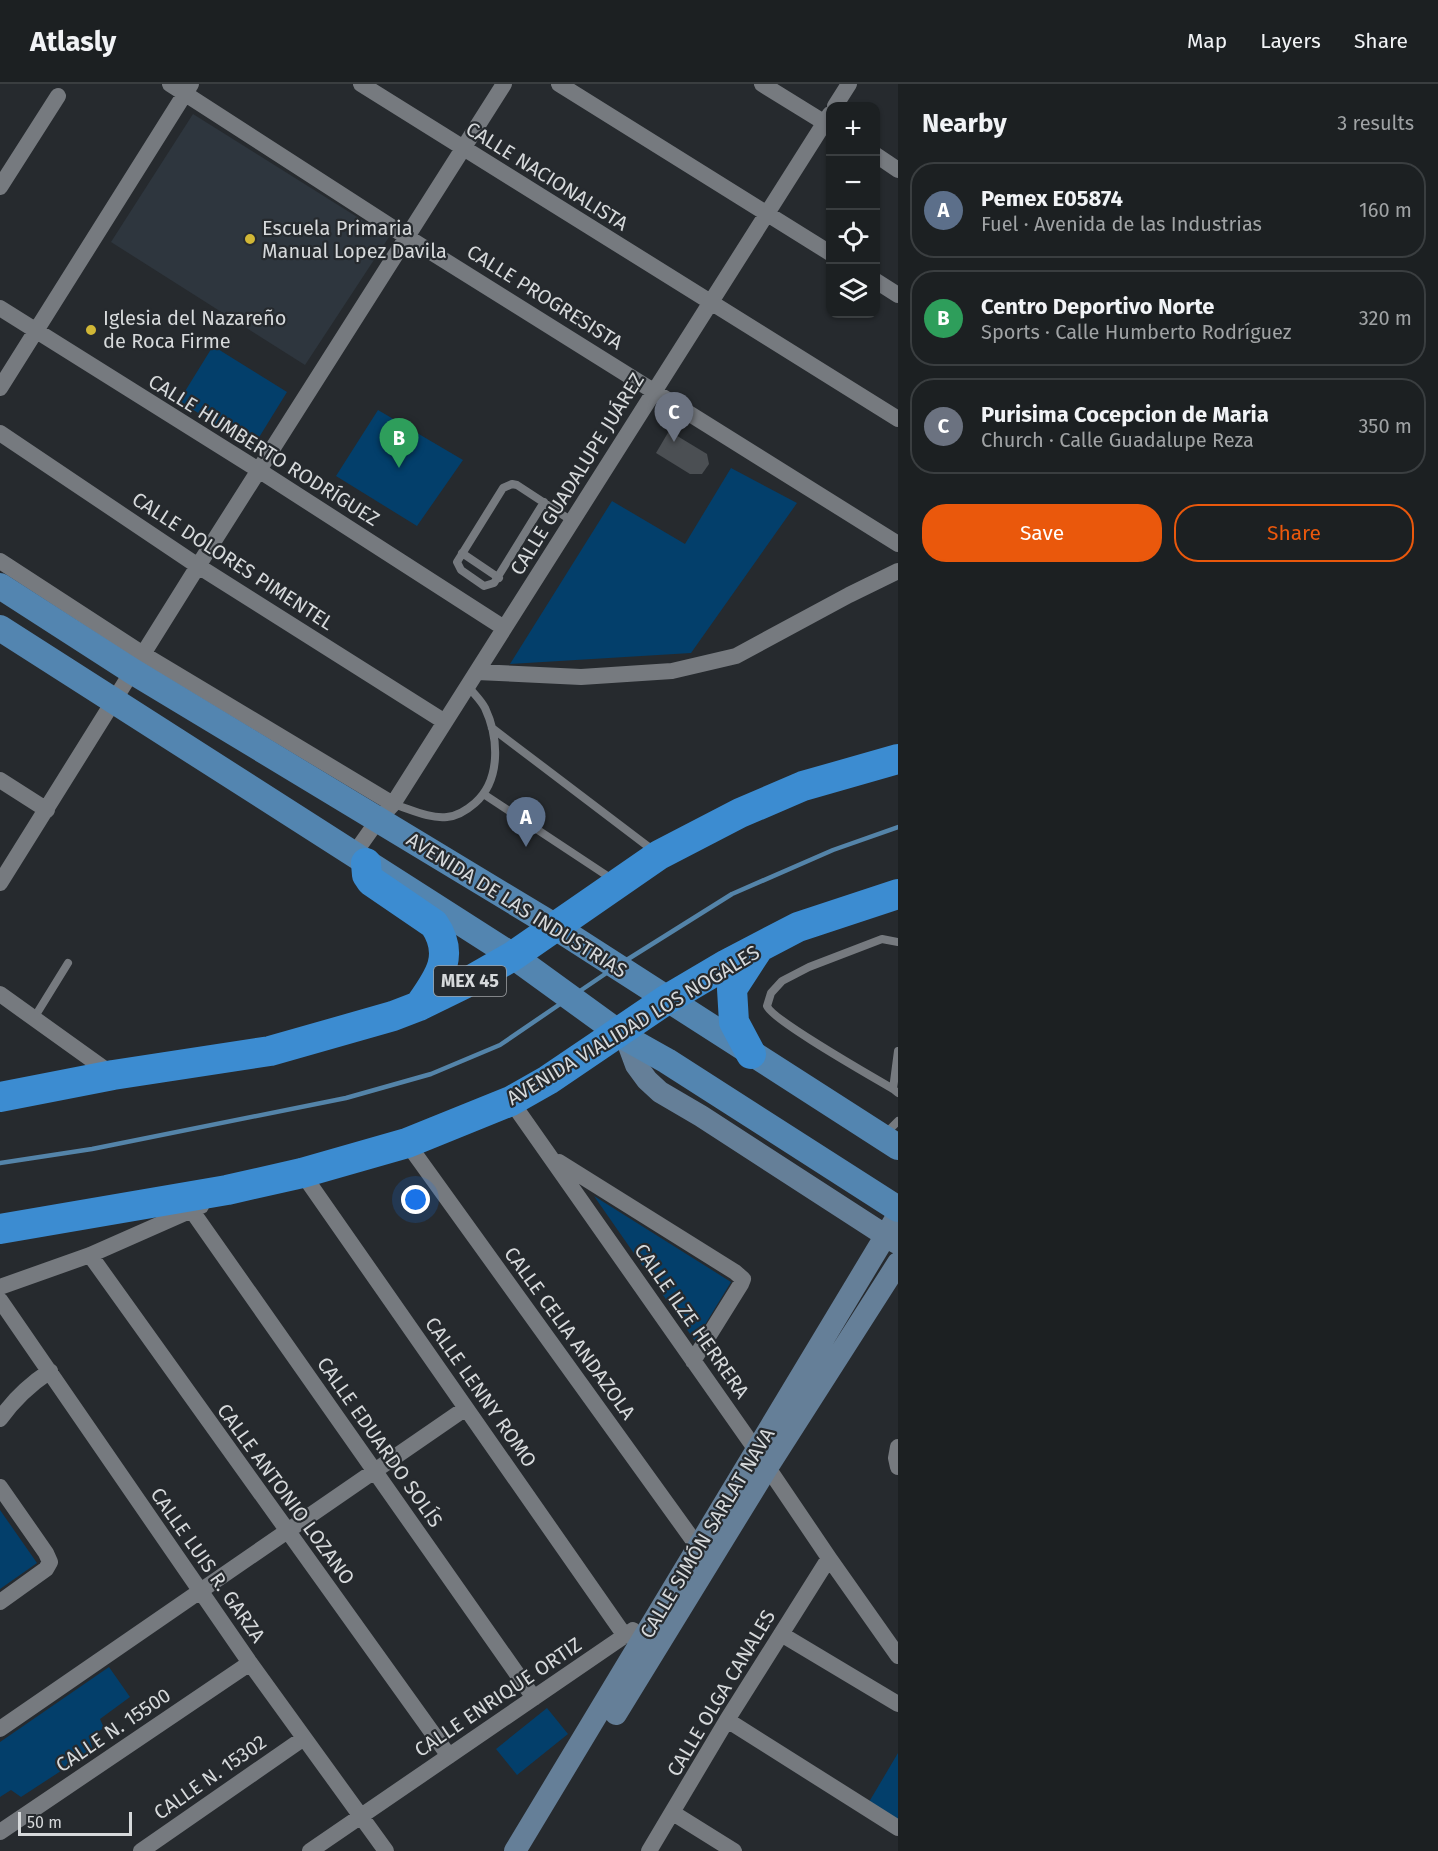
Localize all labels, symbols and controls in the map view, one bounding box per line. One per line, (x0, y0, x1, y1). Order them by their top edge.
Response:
text: Atlasly (30, 25, 116, 58)
text: Map (1187, 28, 1227, 54)
text: Layers (1260, 28, 1321, 54)
text: Share (1354, 28, 1408, 54)
map controls (826, 102, 880, 318)
button: + (826, 102, 880, 156)
text: Nearby (922, 108, 1007, 139)
text: 3 results (1337, 111, 1414, 135)
street label: CALLE NACIONALISTA (461, 116, 633, 236)
button: − (826, 156, 880, 210)
text: Pemex E05874 (981, 185, 1123, 212)
text: A (938, 198, 949, 222)
text: 160 m (1359, 198, 1412, 222)
button: locate (826, 210, 880, 264)
text: Fuel · Avenida de las Industrias (981, 212, 1262, 236)
place label: Escuela Primaria Manual Lopez Davila (262, 216, 447, 263)
marker: Escuela Primaria Manual Lopez Davila (243, 232, 257, 246)
street label: CALLE PROGRESISTA (463, 239, 628, 355)
button: layers (826, 264, 880, 318)
text: Centro Deportivo Norte (981, 293, 1214, 320)
place label: Iglesia del Nazareño de Roca Firme (103, 306, 286, 353)
text: B (937, 306, 950, 330)
text: 320 m (1359, 306, 1412, 330)
text: Sports · Calle Humberto Rodríguez (981, 320, 1292, 344)
marker: Iglesia del Nazareño de Roca Firme (84, 323, 98, 337)
street label: CALLE GUADALUPE JUÁREZ (505, 368, 649, 580)
street label: CALLE HUMBERTO RODRÍGUEZ (144, 369, 384, 531)
pin: C (654, 392, 694, 442)
text: Purisima Cocepcion de Maria (981, 401, 1269, 428)
text: C (938, 414, 949, 438)
text: 350 m (1358, 414, 1412, 438)
pin: B (380, 418, 418, 468)
text: Church · Calle Guadalupe Reza (981, 428, 1254, 452)
street label: CALLE DOLORES PIMENTEL (128, 487, 338, 635)
button: Save (922, 504, 1162, 562)
button: Share (1174, 504, 1414, 562)
pin: A (506, 798, 546, 847)
street label: AVENIDA DE LAS INDUSTRIAS (402, 827, 632, 983)
street label: AVENIDA VIALIDAD LOS NOGALES (502, 940, 764, 1110)
road number: MEX 45 (434, 966, 506, 996)
your location (401, 1185, 430, 1214)
street label: CALLE ILZE HERRERA (630, 1239, 755, 1404)
street label: CALLE CELIA ANDAZOLA (499, 1242, 641, 1424)
street label: CALLE LENNY ROMO (420, 1312, 542, 1472)
street label: CALLE EDUARDO SOLÍS (312, 1352, 448, 1532)
street label: CALLE ANTONIO LOZANO (212, 1399, 360, 1589)
street label: CALLE SIMÓN SARLAT NAVA (635, 1423, 780, 1643)
street label: CALLE LUIS R. GARZA (146, 1483, 271, 1647)
street label: CALLE OLGA CANALES (662, 1605, 780, 1781)
street label: CALLE ENRIQUE ORTIZ (410, 1632, 586, 1762)
street label: CALLE N. 15500 (51, 1683, 175, 1777)
street label: CALLE N. 15302 (149, 1729, 271, 1825)
scale bar (18, 1809, 132, 1836)
text: 50 m (27, 1813, 62, 1832)

